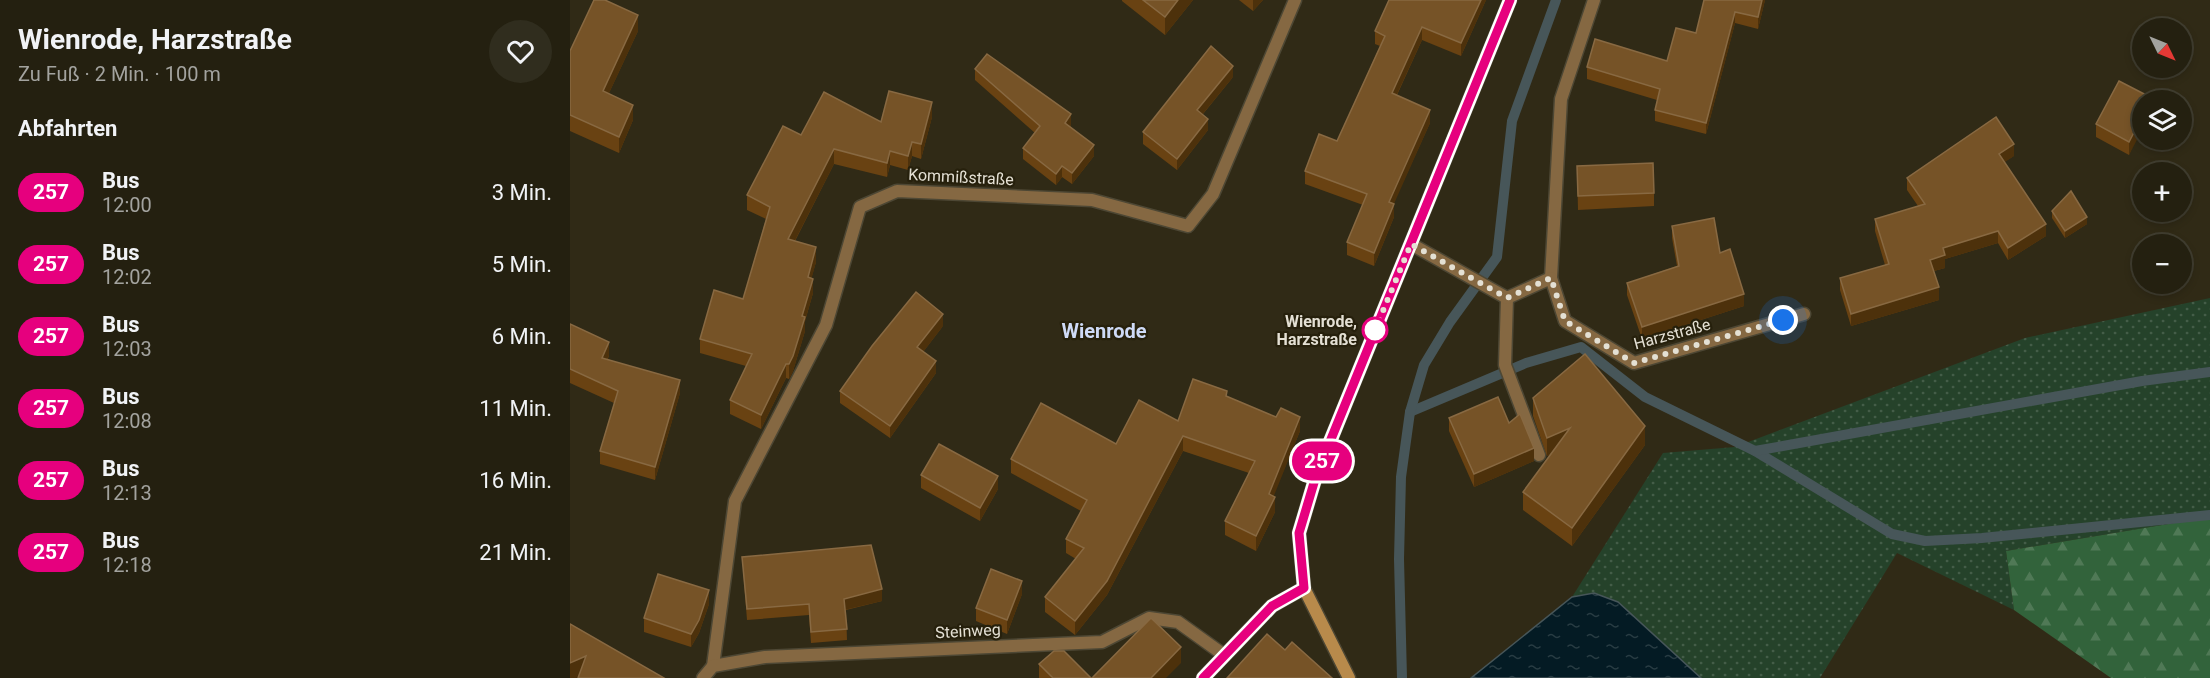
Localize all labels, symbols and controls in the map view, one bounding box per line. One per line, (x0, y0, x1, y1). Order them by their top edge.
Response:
north arrow (2132, 18, 2192, 78)
map controls (2132, 18, 2192, 294)
button: heart (489, 20, 552, 83)
text: Wienrode, Harzstraße (18, 23, 292, 56)
text: Zu Fuß · 2 Min. · 100 m (18, 62, 221, 86)
button: layers (2132, 90, 2192, 150)
text: Abfahrten (18, 116, 117, 141)
button: + (2132, 162, 2192, 222)
street label: Kommißstraße (908, 165, 1014, 189)
text: Bus (102, 168, 140, 193)
text: 257 (33, 180, 69, 204)
text: 3 Min. (492, 180, 552, 205)
text: 12:00 (102, 193, 152, 217)
button: − (2132, 234, 2192, 294)
text: Bus (102, 240, 140, 265)
text: 257 (33, 252, 69, 276)
text: 5 Min. (492, 252, 552, 277)
text: 12:02 (102, 265, 152, 289)
your location (1768, 305, 1798, 335)
text: Bus (102, 312, 140, 337)
place label: Wienrode, Harzstraße (1277, 312, 1357, 349)
street label: Harzstraße (1631, 315, 1713, 353)
marker: Wienrode, Harzstraße (1362, 317, 1388, 343)
district label: Wienrode (1061, 319, 1147, 343)
text: 257 (33, 324, 69, 348)
text: 6 Min. (492, 324, 552, 349)
text: 12:03 (102, 337, 152, 361)
text: Bus (102, 384, 140, 409)
text: 257 (33, 396, 69, 420)
text: 11 Min. (479, 396, 552, 421)
text: 12:08 (102, 409, 152, 433)
line badge: 257 (1288, 442, 1356, 480)
text: 257 (1304, 449, 1340, 473)
text: Bus (102, 456, 140, 481)
text: 257 (33, 468, 69, 492)
text: 16 Min. (479, 468, 552, 493)
text: 12:13 (102, 481, 152, 505)
text: Bus (102, 528, 140, 553)
text: 257 (33, 540, 69, 564)
text: 21 Min. (479, 540, 552, 565)
text: 12:18 (102, 553, 152, 577)
street label: Steinweg (935, 620, 1001, 642)

